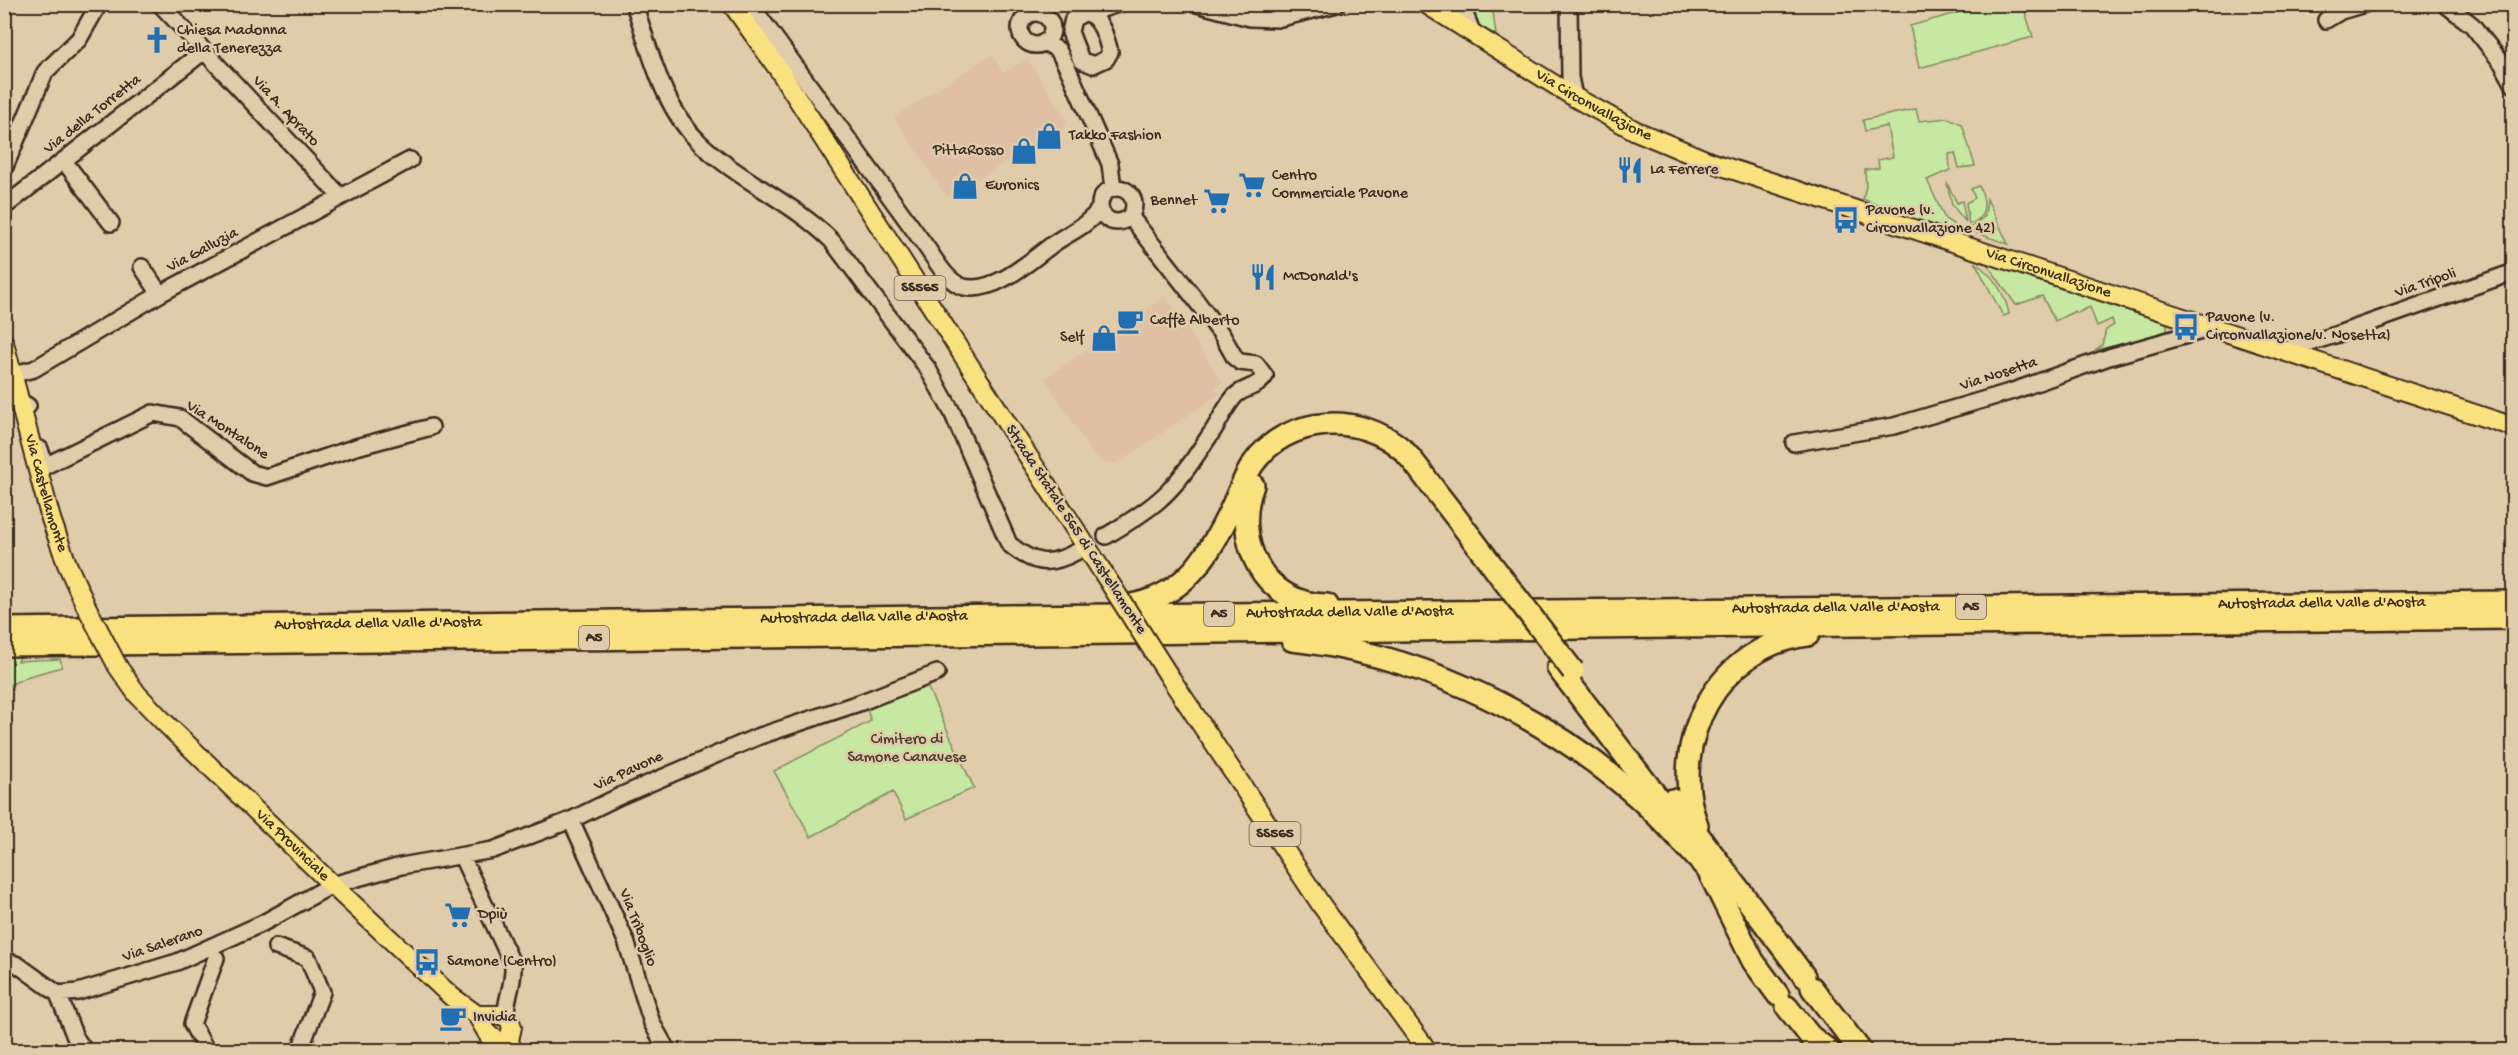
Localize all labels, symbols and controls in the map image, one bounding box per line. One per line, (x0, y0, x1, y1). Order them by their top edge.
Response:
place label: Chiesa Madonna della Tenerezza (177, 22, 287, 59)
church icon: Chiesa Madonna della Tenerezza (142, 25, 172, 55)
street label: Via Circonvallazione (1531, 65, 1655, 146)
street label: Via della Torretta (40, 70, 146, 160)
street label: Via A. Aprato (247, 72, 323, 151)
shop icon: Takko Fashion (1034, 121, 1064, 151)
place label: Takko Fashion (1068, 127, 1162, 146)
shop icon: PittaRosso (1009, 136, 1039, 166)
place label: PittaRosso (932, 142, 1004, 161)
restaurant icon: La Ferrere (1615, 155, 1645, 185)
place label: La Ferrere (1650, 161, 1719, 180)
place label: Centro Commerciale Pavone (1272, 167, 1409, 204)
supermarket icon: Centro Commerciale Pavone (1237, 170, 1267, 200)
shop icon: Euronics (950, 171, 980, 201)
place label: Euronics (985, 177, 1040, 196)
supermarket icon: Bennet (1202, 186, 1232, 216)
place label: Bennet (1150, 192, 1198, 211)
place label: Pavone (v. Circonvallazione 42) (1865, 202, 1995, 239)
bus stop icon: Pavone (v. Circonvallazione 42) (1831, 205, 1861, 235)
street label: Via Galluzia (163, 224, 243, 278)
street label: Via Circonvallazione (1982, 244, 2114, 303)
restaurant icon: McDonald's (1248, 262, 1278, 292)
street label: Via Tripoli (2392, 265, 2459, 304)
place label: McDonald's (1283, 268, 1359, 287)
road number: SS565 (894, 276, 946, 300)
cafe icon: Caffè Alberto (1115, 306, 1145, 336)
place label: Pavone (v. Circonvallazione/v. Nosetta) (2205, 309, 2391, 346)
place label: Caffè Alberto (1150, 312, 1240, 331)
bus stop icon: Pavone (v. Circonvallazione/v. Nosetta) (2171, 312, 2201, 342)
shop icon: Self (1089, 323, 1119, 353)
place label: Self (1060, 329, 1085, 348)
street label: Via Nosetta (1957, 353, 2041, 397)
street label: Via Montalone (181, 397, 273, 465)
street label: Strada Statale 565 di Castellamonte (1000, 422, 1150, 639)
street label: Via Castellamonte (19, 432, 72, 555)
street label: Autostrada della Valle d'Aosta (2218, 593, 2427, 614)
road number: A5 (1956, 595, 1986, 619)
street label: Autostrada della Valle d'Aosta (1732, 598, 1941, 619)
road number: A5 (1204, 602, 1234, 626)
street label: Autostrada della Valle d'Aosta (1246, 602, 1455, 623)
street label: Autostrada della Valle d'Aosta (760, 607, 969, 629)
street label: Autostrada della Valle d'Aosta (274, 613, 483, 635)
road number: A5 (579, 626, 609, 650)
park label: Cimitero di Samone Canavese (847, 731, 967, 768)
street label: Via Pavone (591, 747, 667, 797)
street label: Via Provinciale (250, 805, 334, 886)
road number: SS565 (1250, 822, 1300, 846)
street label: Via Triboglio (613, 886, 660, 969)
supermarket icon: Dpiù (443, 900, 473, 930)
place label: Dpiù (477, 906, 508, 925)
street label: Via Salerano (119, 922, 206, 968)
bus stop icon: Samone (Centro) (412, 947, 442, 977)
place label: Samone (Centro) (447, 953, 557, 972)
cafe icon: Invidia (438, 1003, 468, 1033)
place label: Invidia (473, 1009, 518, 1028)

